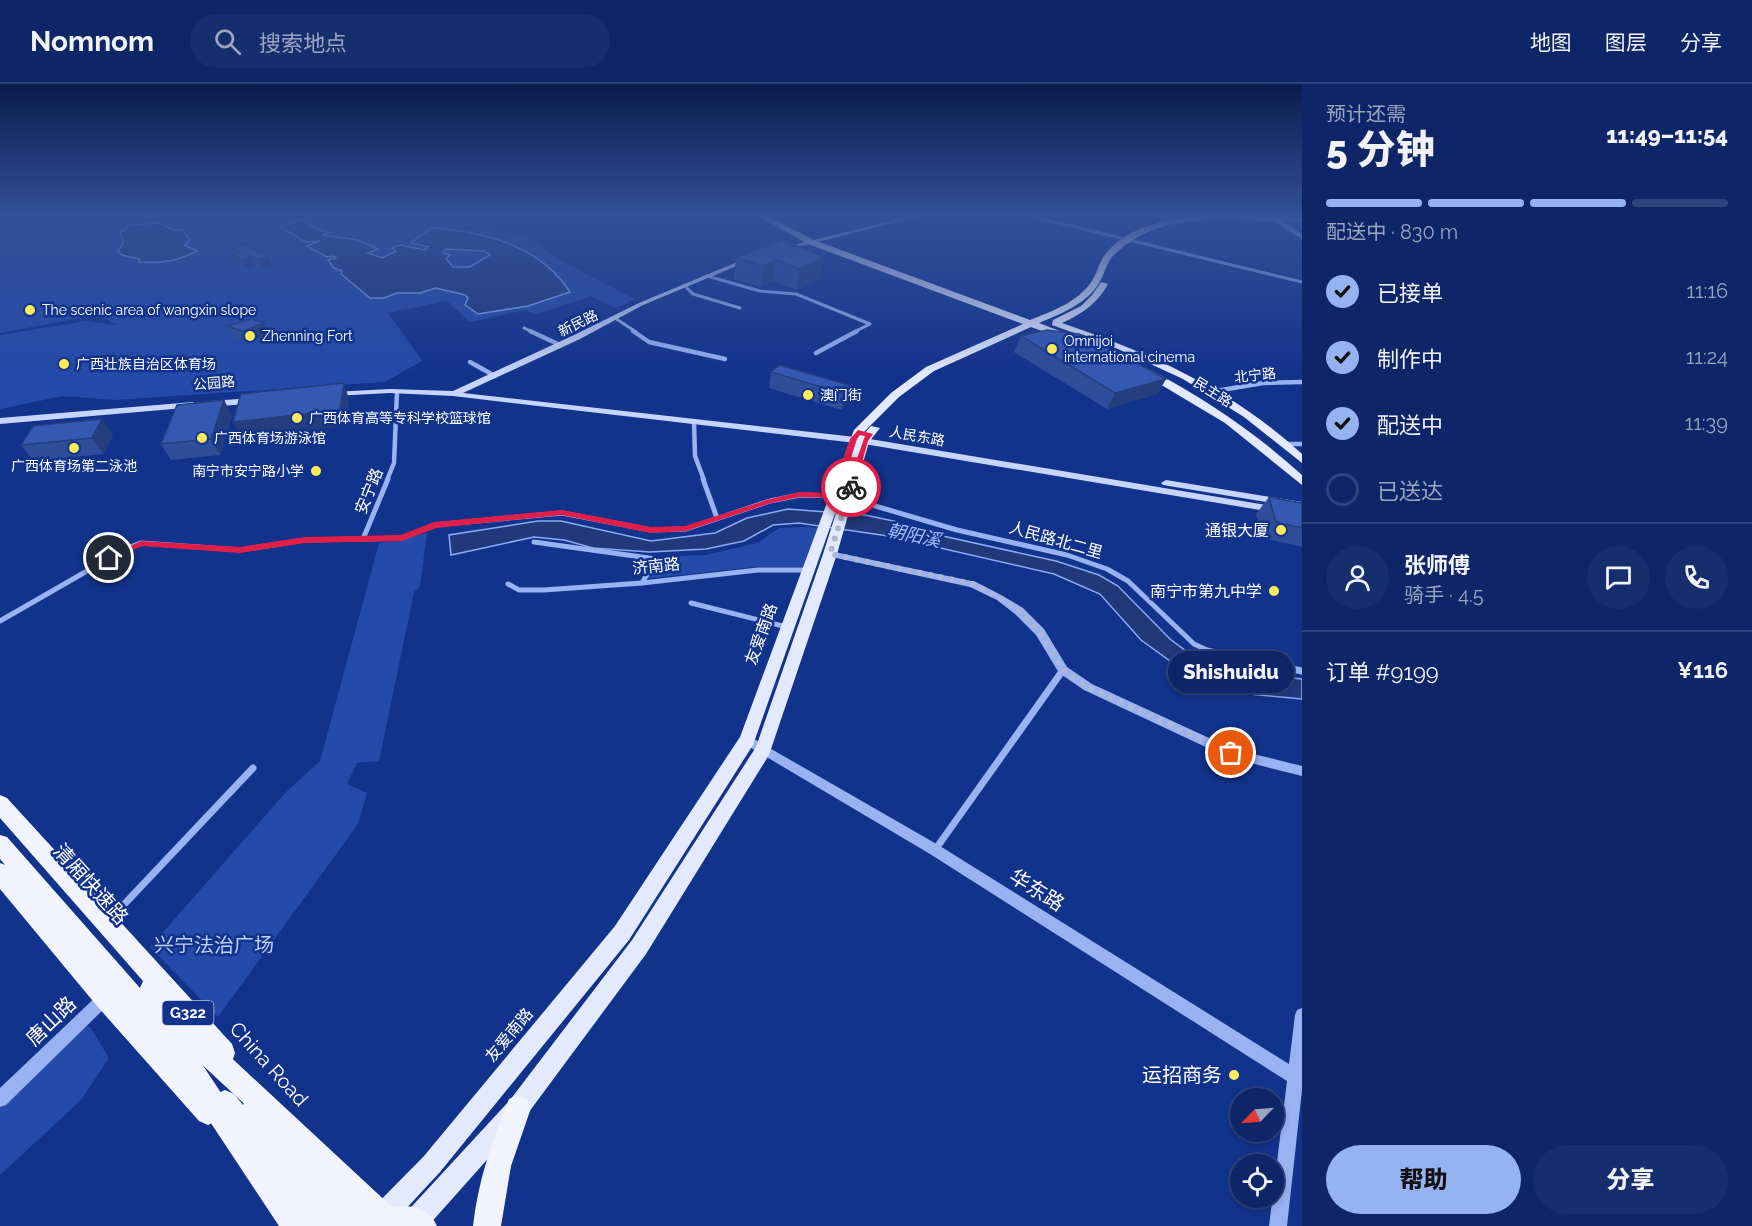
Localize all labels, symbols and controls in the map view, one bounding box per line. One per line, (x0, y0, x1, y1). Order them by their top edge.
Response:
search box (190, 14, 610, 68)
text: Nomnom (30, 25, 154, 58)
icon: search (211, 25, 244, 58)
text: 搜索地点 (259, 30, 347, 56)
text: 地图 (1530, 30, 1572, 55)
text: 图层 (1605, 30, 1647, 55)
text: 分享 (1680, 30, 1722, 55)
text: 预计还需 (1326, 102, 1406, 126)
text: 11:49–11:54 (1606, 122, 1728, 148)
text: 5 分钟 (1326, 126, 1435, 172)
text: 配送中 · 830 m (1326, 220, 1458, 244)
icon: check (1326, 275, 1359, 308)
text: 11:16 (1687, 279, 1728, 303)
text: 已接单 (1377, 280, 1443, 306)
place label: The scenic area of wangxin slope (42, 302, 256, 318)
marker: The scenic area of wangxin slope (23, 303, 37, 317)
street label: 新民路 (556, 307, 600, 339)
place label: Zhenning Fort (262, 328, 353, 344)
marker: Zhenning Fort (243, 329, 257, 343)
place label: Omnijoi international cinema (1064, 333, 1195, 365)
icon: check (1326, 341, 1359, 374)
marker: Omnijoi international cinema (1045, 342, 1059, 356)
text: 11:24 (1686, 345, 1728, 369)
text: 制作中 (1377, 346, 1443, 372)
place label: 广西壮族自治区体育场 (76, 356, 216, 372)
marker: 广西壮族自治区体育场 (57, 357, 71, 371)
street label: 北宁路 (1233, 365, 1277, 385)
street label: 公园路 (192, 373, 236, 393)
street label: 民主路 (1191, 374, 1235, 410)
place label: 澳门街 (820, 387, 862, 403)
marker: 澳门街 (801, 388, 815, 402)
icon: check (1326, 407, 1359, 440)
place label: 广西体育高等专科学校篮球馆 (309, 410, 491, 426)
marker: 广西体育高等专科学校篮球馆 (290, 411, 304, 425)
text: 11:39 (1685, 411, 1728, 435)
text: 配送中 (1377, 412, 1443, 438)
street label: 人民东路 (888, 423, 946, 449)
place label: 广西体育场游泳馆 (214, 430, 326, 446)
marker: 广西体育场游泳馆 (195, 431, 209, 445)
marker: 广西体育场第二泳池 (67, 441, 81, 455)
courier (821, 457, 881, 517)
place label: 广西体育场第二泳池 (11, 458, 137, 474)
place label: 南宁市安宁路小学 (192, 463, 304, 479)
marker: 南宁市安宁路小学 (309, 464, 323, 478)
street label: 安宁路 (351, 465, 387, 517)
icon: bike (835, 471, 868, 504)
text: 已送达 (1377, 478, 1443, 504)
street label: 人民路北二里 (1007, 518, 1105, 562)
water label: 朝阳溪 (885, 519, 945, 551)
place label: 通银大厦 (1205, 521, 1269, 540)
marker: 通银大厦 (1274, 523, 1288, 537)
pin (83, 532, 134, 583)
icon: home (92, 541, 125, 574)
button: person (1326, 546, 1389, 609)
button: chat (1587, 546, 1650, 609)
button: phone (1665, 546, 1728, 609)
text: 张师傅 (1404, 552, 1470, 578)
street label: 济南路 (631, 554, 681, 578)
place label: 南宁市第九中学 (1150, 582, 1262, 601)
text: 骑手 · 4.5 (1404, 583, 1484, 607)
marker: 南宁市第九中学 (1267, 584, 1281, 598)
street label: 友爱南路 (741, 601, 781, 667)
callout: Shishuidu (1168, 651, 1294, 693)
text: ¥116 (1677, 657, 1728, 683)
text: 订单 #9199 (1326, 659, 1439, 685)
text: Shishuidu (1183, 660, 1279, 684)
pin (1205, 727, 1256, 778)
icon: bag (1214, 736, 1247, 769)
street label: 清厢快速路 (49, 839, 133, 929)
street label: 华东路 (1005, 864, 1069, 916)
park label: 兴宁法治广场 (154, 933, 274, 957)
street label: 唐山路 (21, 992, 81, 1050)
road number: G322 (162, 1001, 213, 1025)
street label: 友爱南路 (481, 1004, 537, 1066)
street label: China Road (225, 1017, 313, 1111)
place label: 运招商务 (1142, 1063, 1222, 1087)
marker: 运招商务 (1227, 1068, 1241, 1082)
north arrow (1230, 1088, 1284, 1142)
map controls (1230, 1088, 1284, 1208)
button: 帮助 (1326, 1145, 1521, 1214)
button: 分享 (1533, 1145, 1728, 1214)
button: locate (1230, 1154, 1284, 1208)

